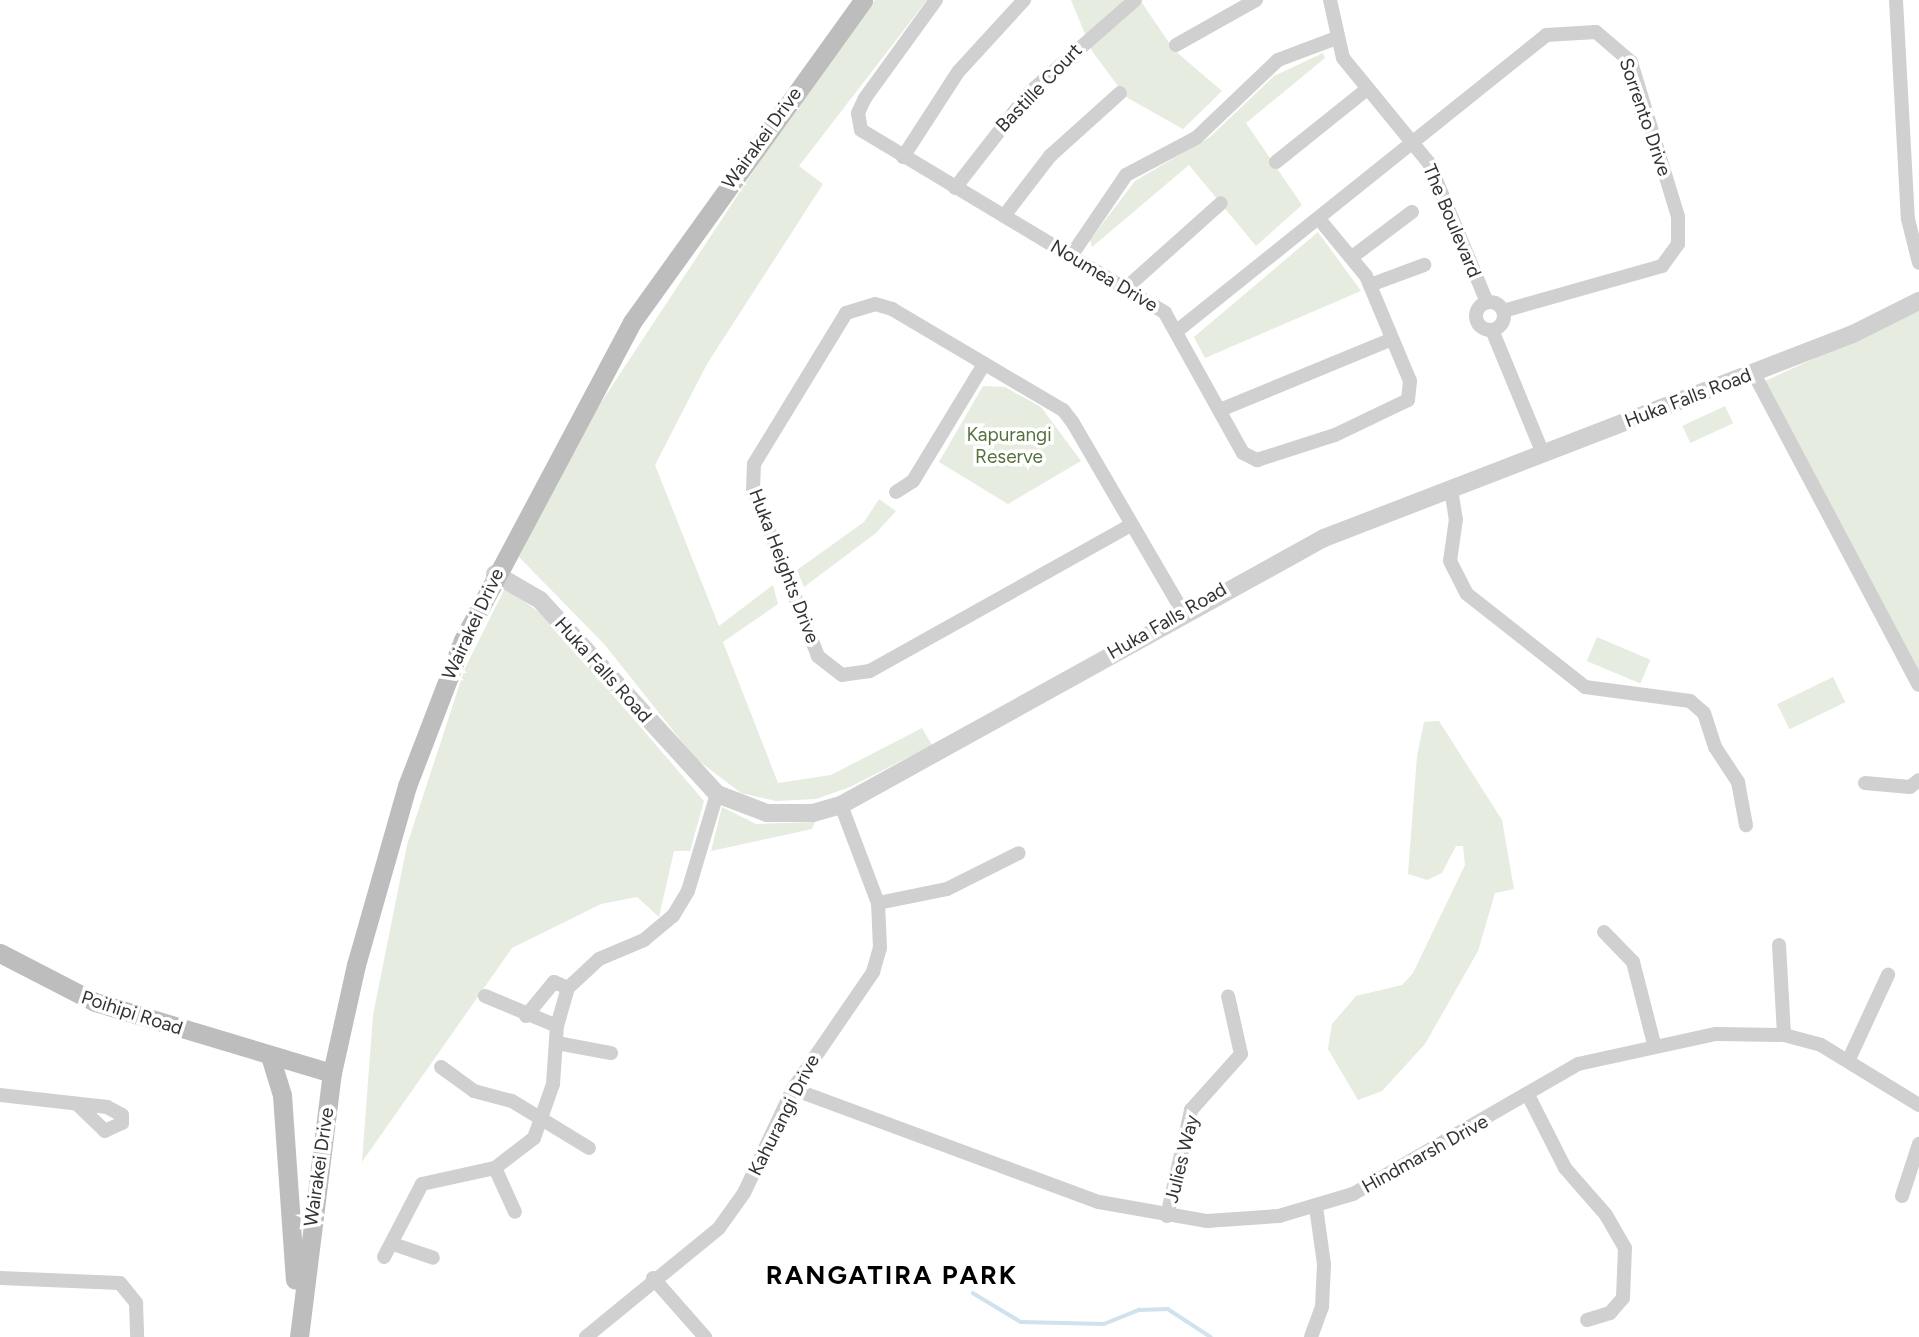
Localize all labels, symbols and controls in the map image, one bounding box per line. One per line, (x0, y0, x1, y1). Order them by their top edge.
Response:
street label: Bastille Court (991, 39, 1087, 137)
street label: Sorrento Drive (1614, 55, 1676, 179)
street label: Wairakei Drive (717, 83, 807, 193)
street label: The Boulevard (1418, 161, 1486, 281)
street label: Noumea Drive (1046, 235, 1162, 317)
street label: Huka Falls Road (1621, 363, 1755, 433)
park label: Kapurangi Reserve (966, 424, 1052, 468)
street label: Huka Heights Drive (744, 485, 824, 647)
street label: Wairakei Drive (437, 565, 509, 683)
street label: Huka Falls Road (1103, 578, 1231, 664)
street label: Huka Falls Road (550, 613, 656, 727)
street label: Poihipi Road (78, 986, 186, 1040)
street label: Kahurangi Drive (744, 1050, 824, 1180)
street label: Wairakei Drive (299, 1106, 339, 1228)
street label: Hindmarsh Drive (1358, 1110, 1492, 1198)
street label: Julies Way (1160, 1113, 1204, 1205)
district label: RANGATIRA PARK (768, 1260, 1016, 1292)

